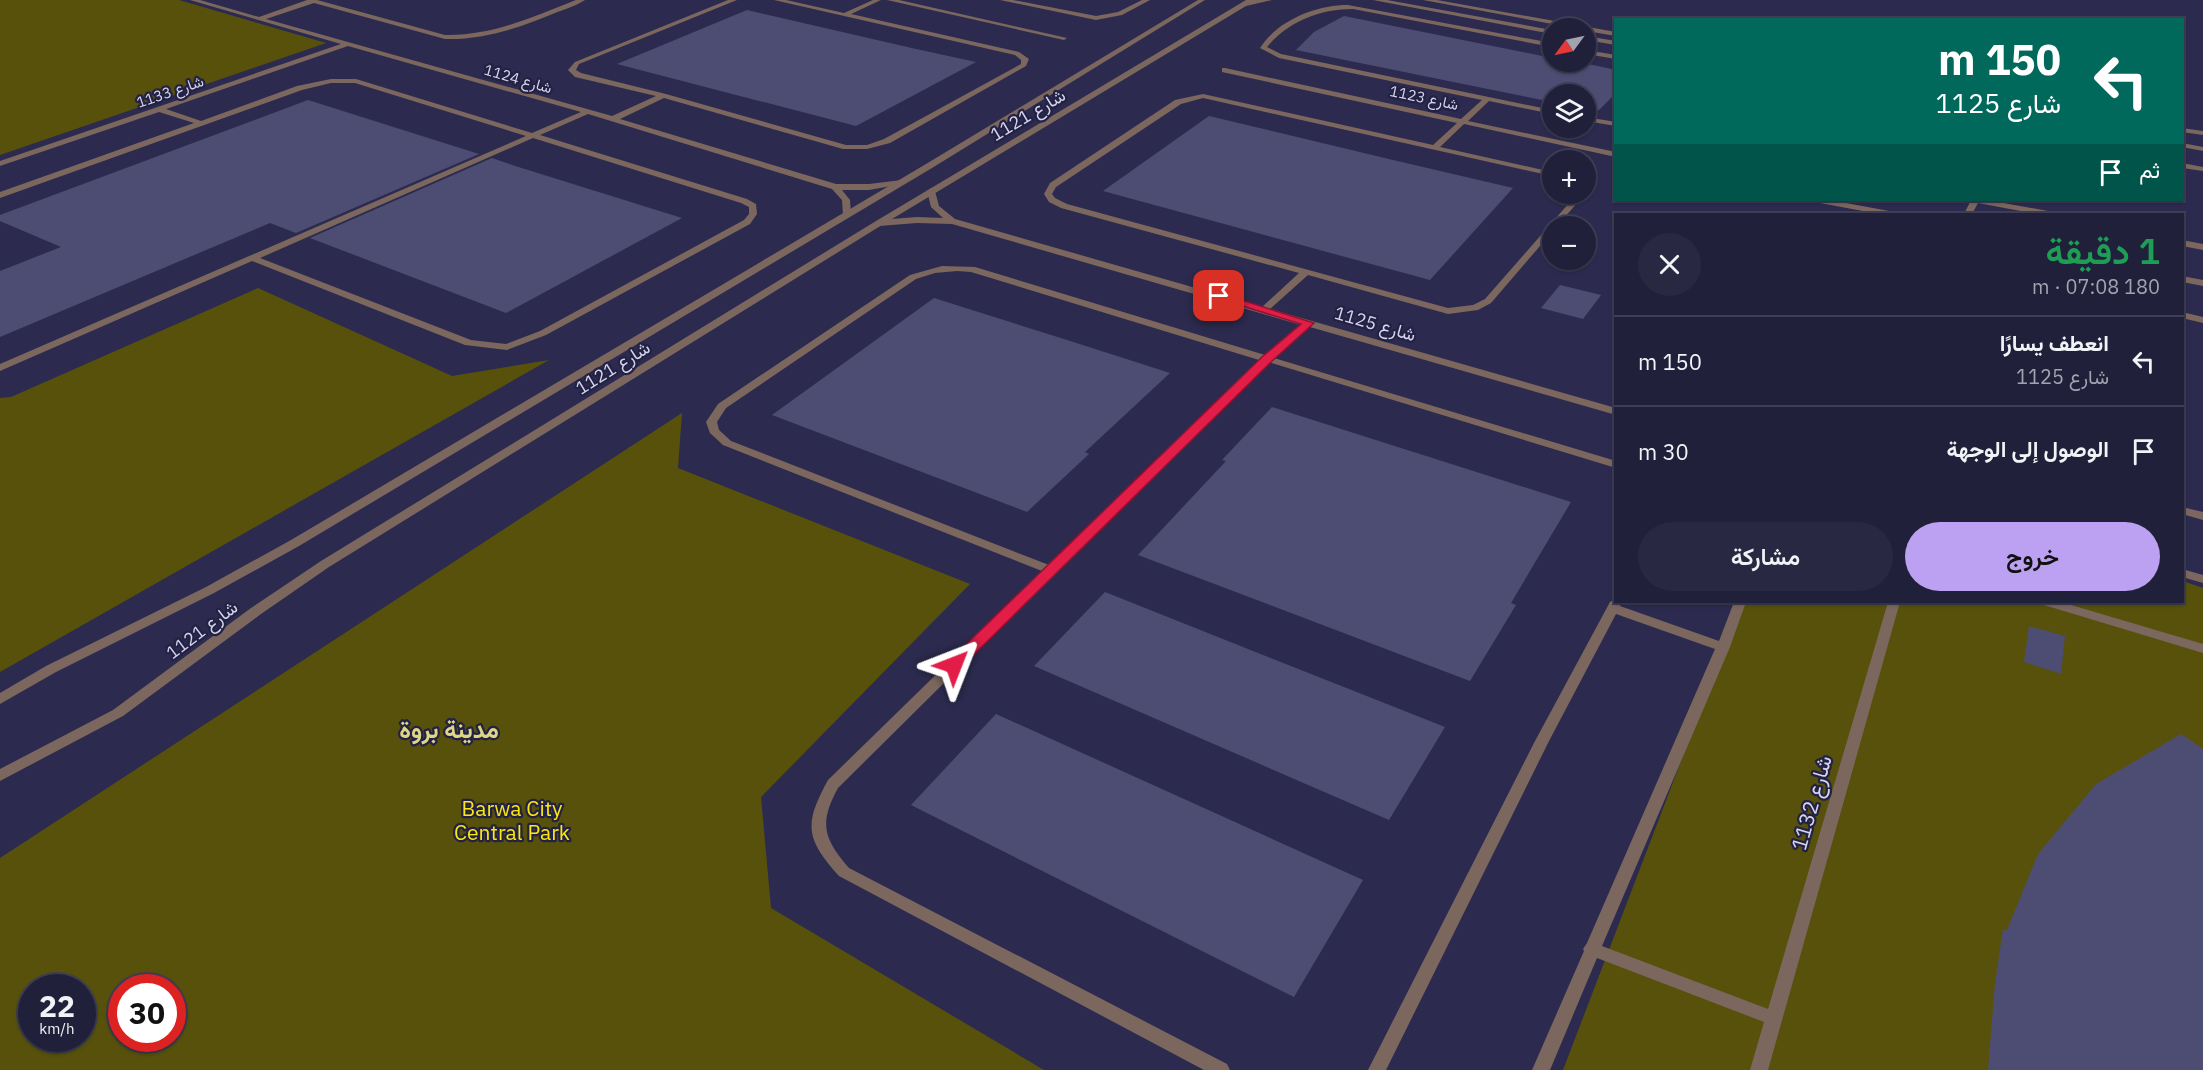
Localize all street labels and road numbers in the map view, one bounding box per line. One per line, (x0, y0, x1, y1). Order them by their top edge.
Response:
street label: شارع 1124 (481, 60, 554, 99)
street label: شارع 1133 (134, 71, 207, 114)
street label: شارع 1123 (1388, 81, 1460, 116)
street label: شارع 1121 (986, 83, 1070, 147)
street label: شارع 1125 (1331, 301, 1419, 347)
street label: شارع 1121 (571, 336, 655, 400)
street label: شارع 1121 (161, 595, 243, 665)
street label: شارع 1132 (1784, 752, 1839, 854)

